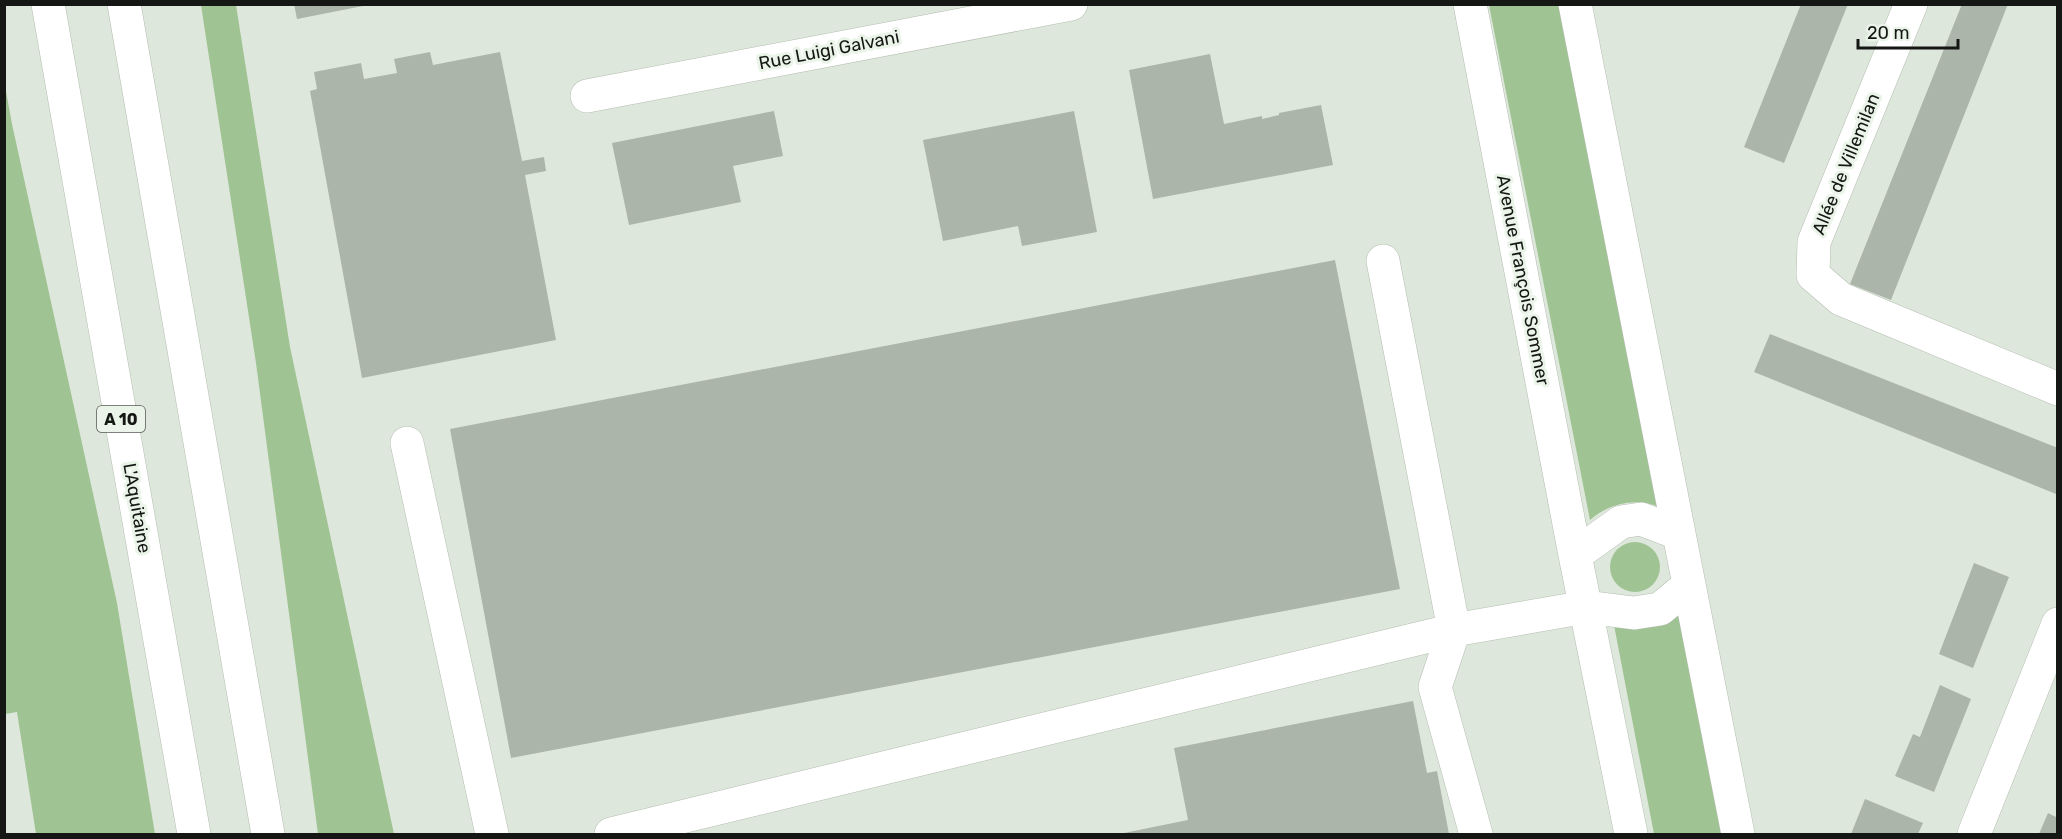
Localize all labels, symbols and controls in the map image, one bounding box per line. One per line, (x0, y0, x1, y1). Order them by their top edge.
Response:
scale bar (1858, 12, 1958, 50)
text: 20 m (1867, 22, 1909, 44)
street label: Rue Luigi Galvani (757, 26, 901, 74)
street label: Allée de Villemilan (1808, 90, 1884, 238)
street label: Avenue François Sommer (1492, 173, 1554, 387)
road number: A 10 (97, 406, 145, 432)
street label: L'Aquitaine (118, 461, 156, 555)

